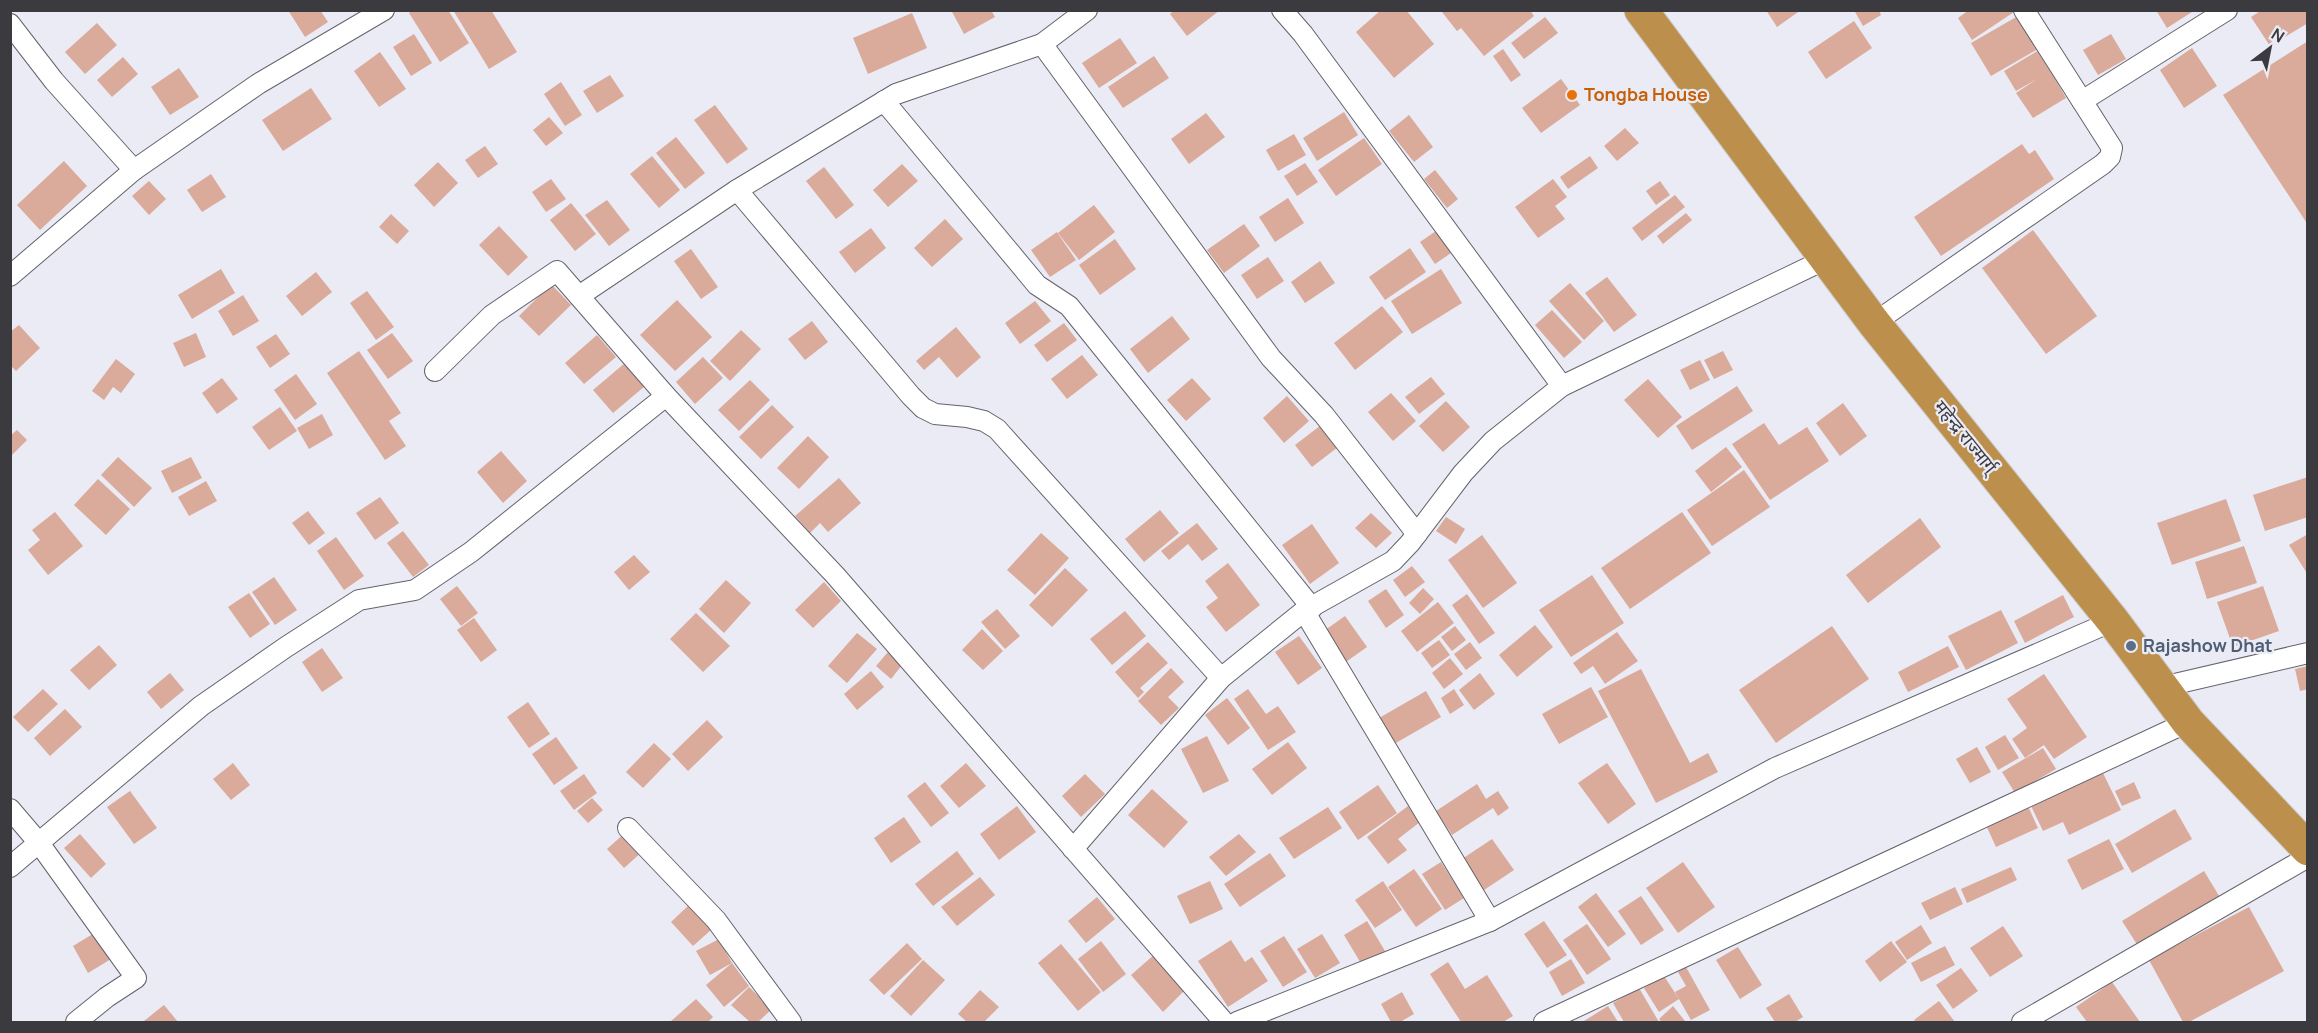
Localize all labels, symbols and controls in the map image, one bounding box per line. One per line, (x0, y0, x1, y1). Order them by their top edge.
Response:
north arrow (2240, 18, 2300, 78)
text: N (2267, 23, 2289, 48)
place label: Tongba House (1584, 82, 1708, 106)
marker: Tongba House (1565, 88, 1579, 102)
street label: महेन्द्र राज्मार्ग् (1929, 395, 2004, 480)
place label: Rajashow Dhat (2143, 633, 2273, 657)
marker: Rajashow Dhat (2124, 639, 2138, 653)

